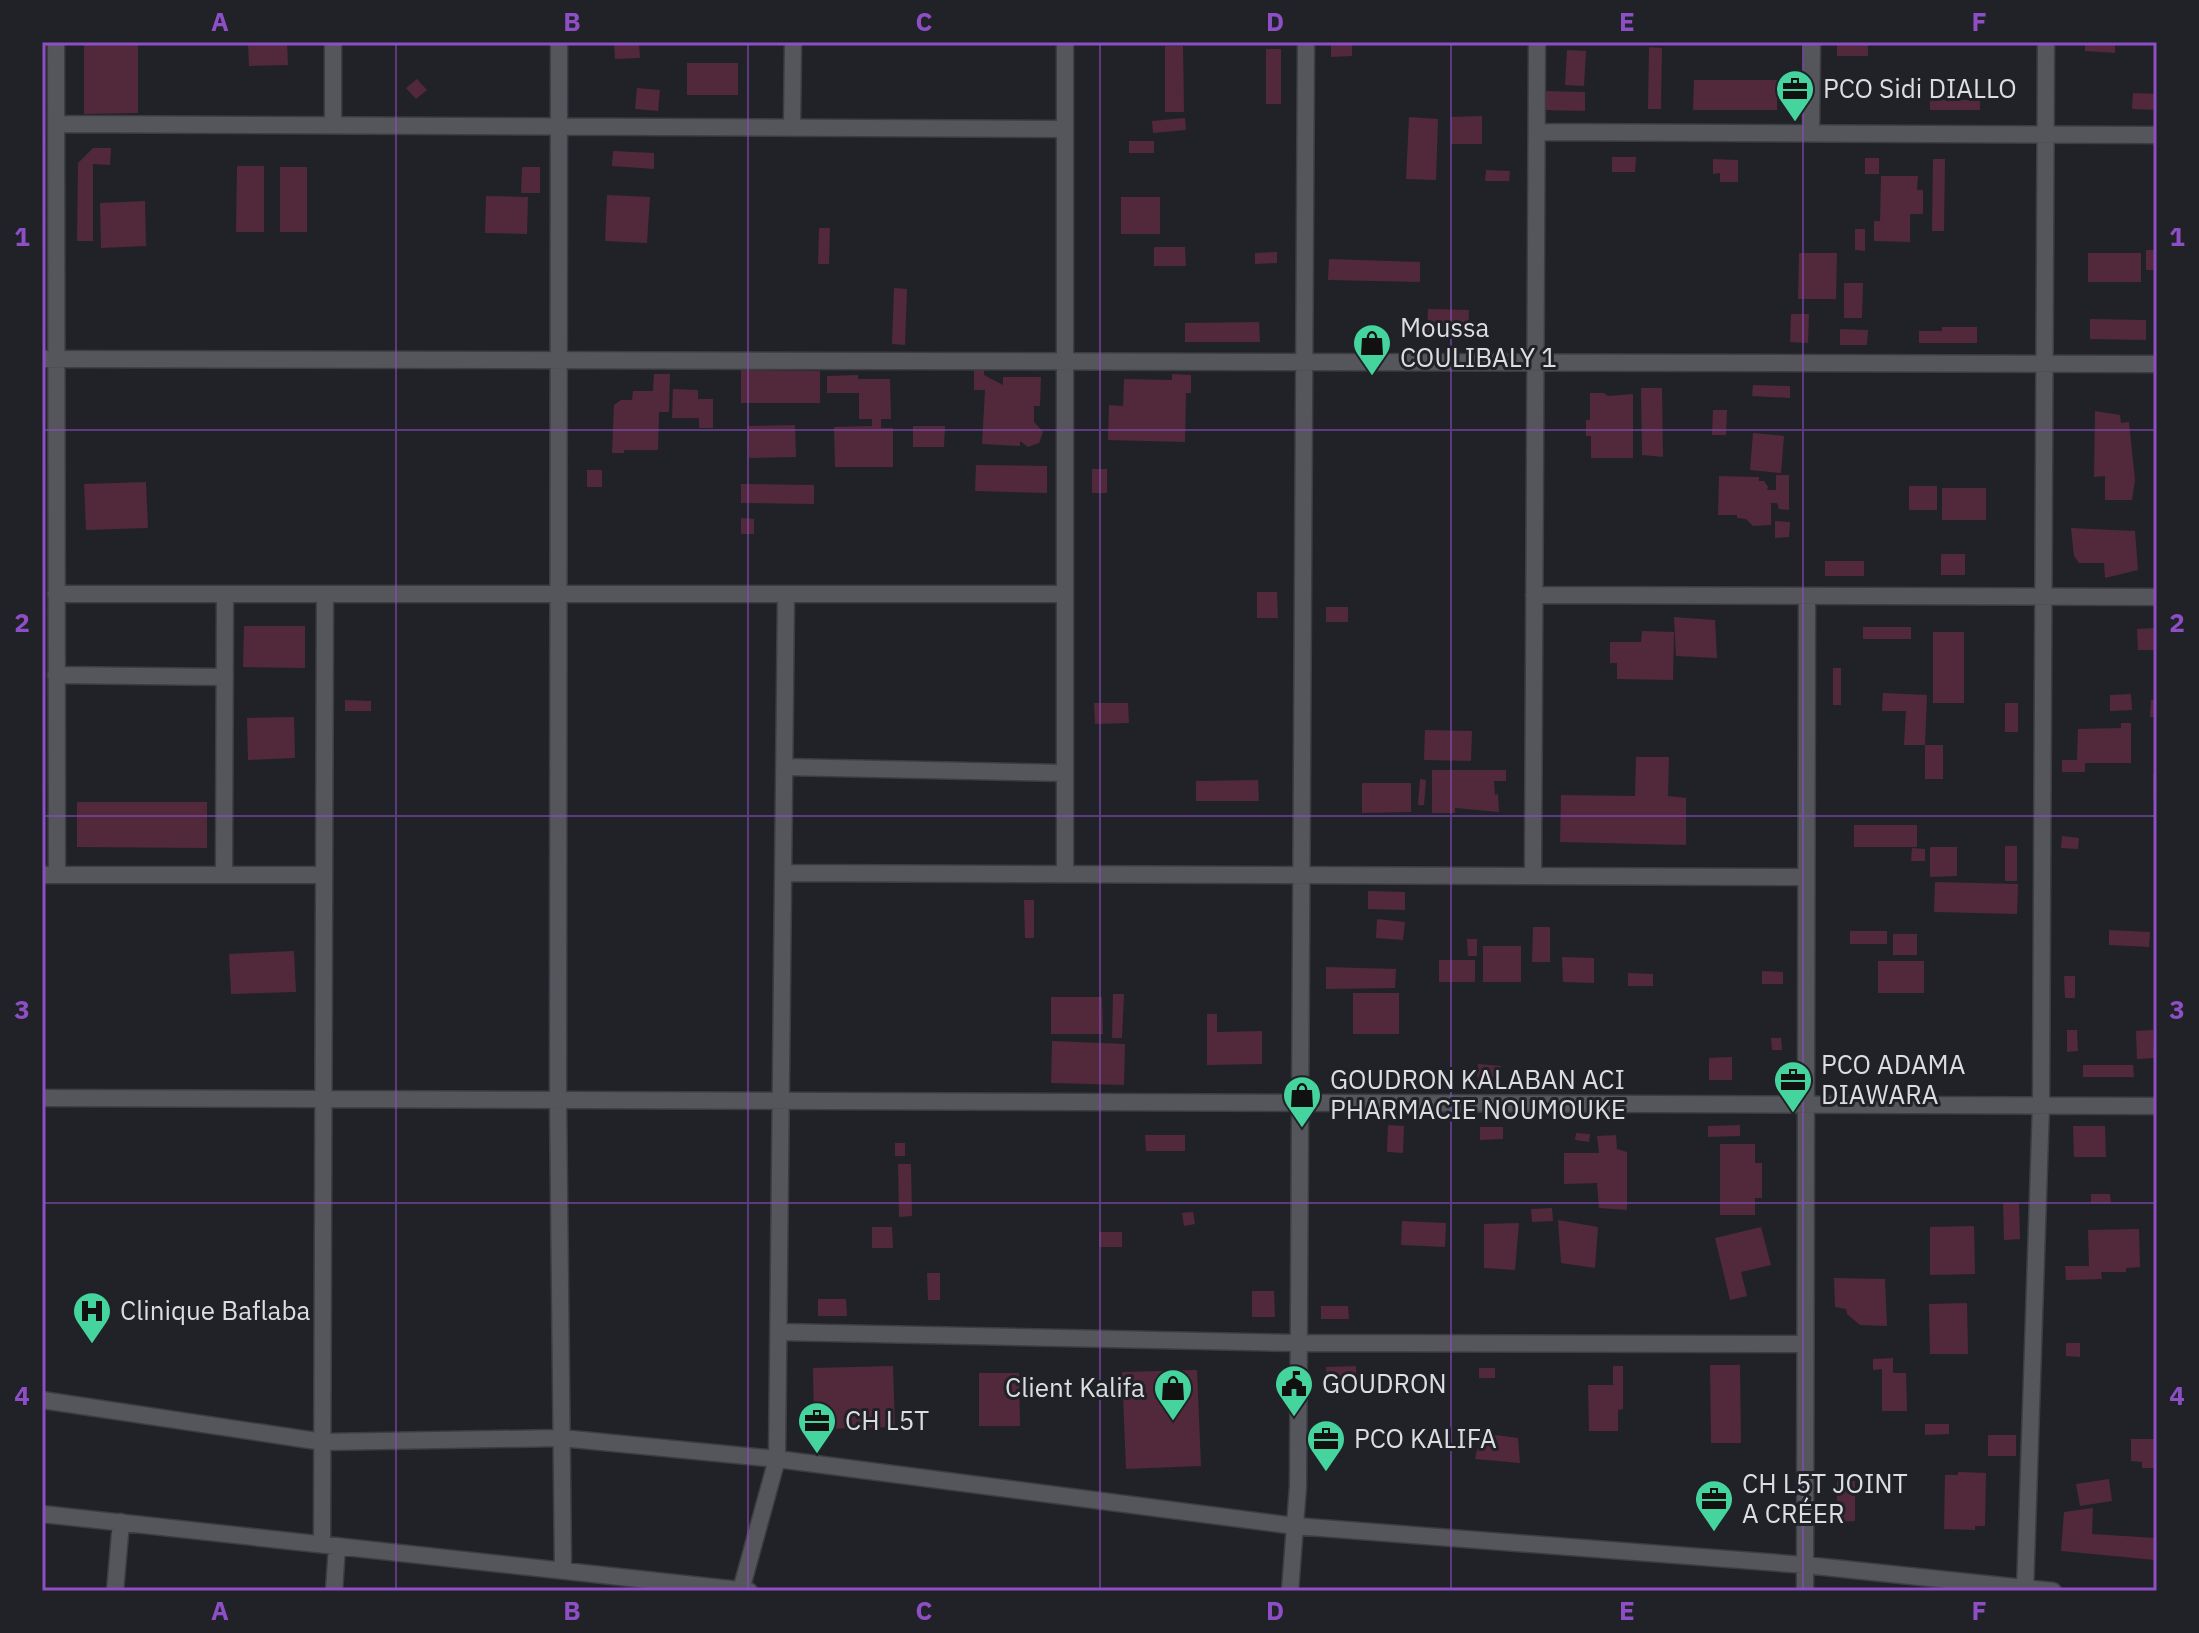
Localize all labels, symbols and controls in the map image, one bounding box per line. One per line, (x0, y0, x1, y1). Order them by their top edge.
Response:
text: A (211, 4, 229, 38)
text: B (563, 4, 581, 38)
text: C (916, 4, 933, 38)
text: D (1266, 4, 1284, 38)
text: E (1619, 4, 1635, 38)
text: F (1971, 4, 1987, 38)
office icon: PCO Sidi DIALLO (1774, 68, 1816, 123)
place label: PCO Sidi DIALLO (1823, 71, 2017, 105)
text: 1 (14, 219, 30, 253)
text: 1 (2169, 219, 2185, 253)
place label: Moussa COULIBALY 1 (1400, 310, 1557, 374)
shop icon: Moussa COULIBALY 1 (1351, 322, 1393, 377)
text: 2 (14, 605, 30, 639)
text: 2 (2169, 605, 2185, 639)
text: 3 (14, 992, 30, 1026)
text: 3 (2169, 992, 2185, 1026)
place label: PCO ADAMA DIAWARA (1821, 1047, 1966, 1111)
office icon: PCO ADAMA DIAWARA (1772, 1059, 1814, 1114)
place label: GOUDRON KALABAN ACI PHARMACIE NOUMOUKE (1330, 1062, 1626, 1126)
shop icon: GOUDRON KALABAN ACI PHARMACIE NOUMOUKE (1281, 1074, 1323, 1129)
hospital icon: Clinique Baflaba (71, 1290, 113, 1345)
place label: Clinique Baflaba (120, 1293, 311, 1327)
public building icon: GOUDRON (1273, 1363, 1315, 1418)
place label: GOUDRON (1322, 1366, 1447, 1400)
shop icon: Client Kalifa (1152, 1367, 1194, 1422)
place label: Client Kalifa (1005, 1370, 1145, 1404)
text: 4 (14, 1378, 30, 1412)
text: 4 (2169, 1378, 2185, 1412)
office icon: CH L5T (796, 1400, 838, 1455)
place label: CH L5T (845, 1403, 929, 1437)
office icon: PCO KALIFA (1305, 1418, 1347, 1473)
place label: PCO KALIFA (1354, 1421, 1497, 1455)
place label: CH L5T JOINT A CRÉER (1742, 1466, 1908, 1530)
office icon: CH L5T JOINT A CRÉER (1693, 1478, 1735, 1533)
text: A (211, 1593, 229, 1627)
text: B (563, 1593, 581, 1627)
text: C (916, 1593, 933, 1627)
text: D (1266, 1593, 1284, 1627)
text: E (1619, 1593, 1635, 1627)
text: F (1971, 1593, 1987, 1627)

